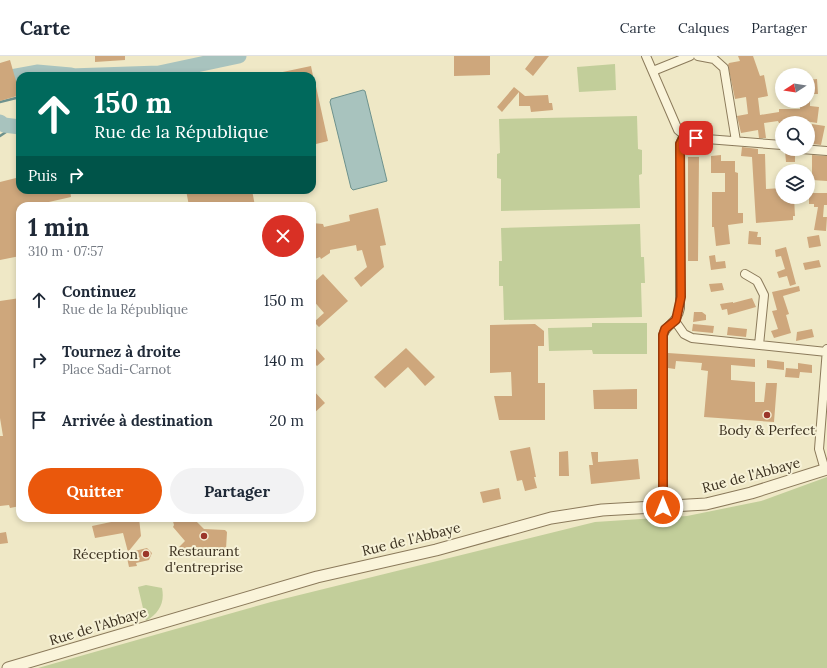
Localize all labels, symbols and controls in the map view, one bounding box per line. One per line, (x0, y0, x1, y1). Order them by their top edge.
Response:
text: Carte (20, 16, 70, 40)
text: Carte (620, 19, 656, 37)
text: Calques (678, 19, 729, 37)
text: Partager (751, 19, 807, 37)
north arrow (775, 68, 815, 108)
map controls (775, 68, 815, 204)
text: 150 m (94, 85, 171, 121)
icon: ahead (28, 88, 80, 140)
button: search (775, 116, 815, 156)
text: Rue de la République (94, 120, 268, 143)
pin (679, 121, 713, 155)
icon: arrive (685, 127, 707, 149)
icon: right (65, 164, 87, 186)
button: layers (775, 164, 815, 204)
text: Puis (28, 166, 57, 185)
text: 1 min (28, 212, 89, 243)
button: close (262, 215, 304, 257)
text: 310 m · 07:57 (28, 243, 103, 260)
text: Continuez (62, 282, 136, 301)
icon: ahead (28, 289, 50, 311)
text: 150 m (264, 291, 304, 310)
text: Rue de la République (62, 301, 188, 318)
text: Tournez à droite (62, 342, 181, 361)
icon: right (28, 349, 50, 371)
text: 140 m (264, 351, 304, 370)
text: Place Sadi-Carnot (62, 361, 171, 378)
icon: arrive (28, 409, 50, 431)
marker: Body & Perfect (762, 410, 772, 420)
text: Arrivée à destination (62, 411, 213, 430)
text: 20 m (269, 411, 304, 430)
place label: Body & Perfect (719, 421, 816, 439)
street label: Rue de l'Abbaye (700, 453, 803, 497)
button: Quitter (28, 468, 162, 514)
button: Partager (170, 468, 304, 514)
position arrow (642, 486, 684, 528)
street label: Rue de l'Abbaye (360, 518, 463, 560)
marker: Restaurant d'entreprise (199, 531, 209, 541)
place label: Restaurant d'entreprise (165, 542, 244, 576)
place label: Réception (72, 545, 138, 563)
marker: Réception (141, 549, 151, 559)
street label: Rue de l'Abbaye (47, 602, 149, 649)

